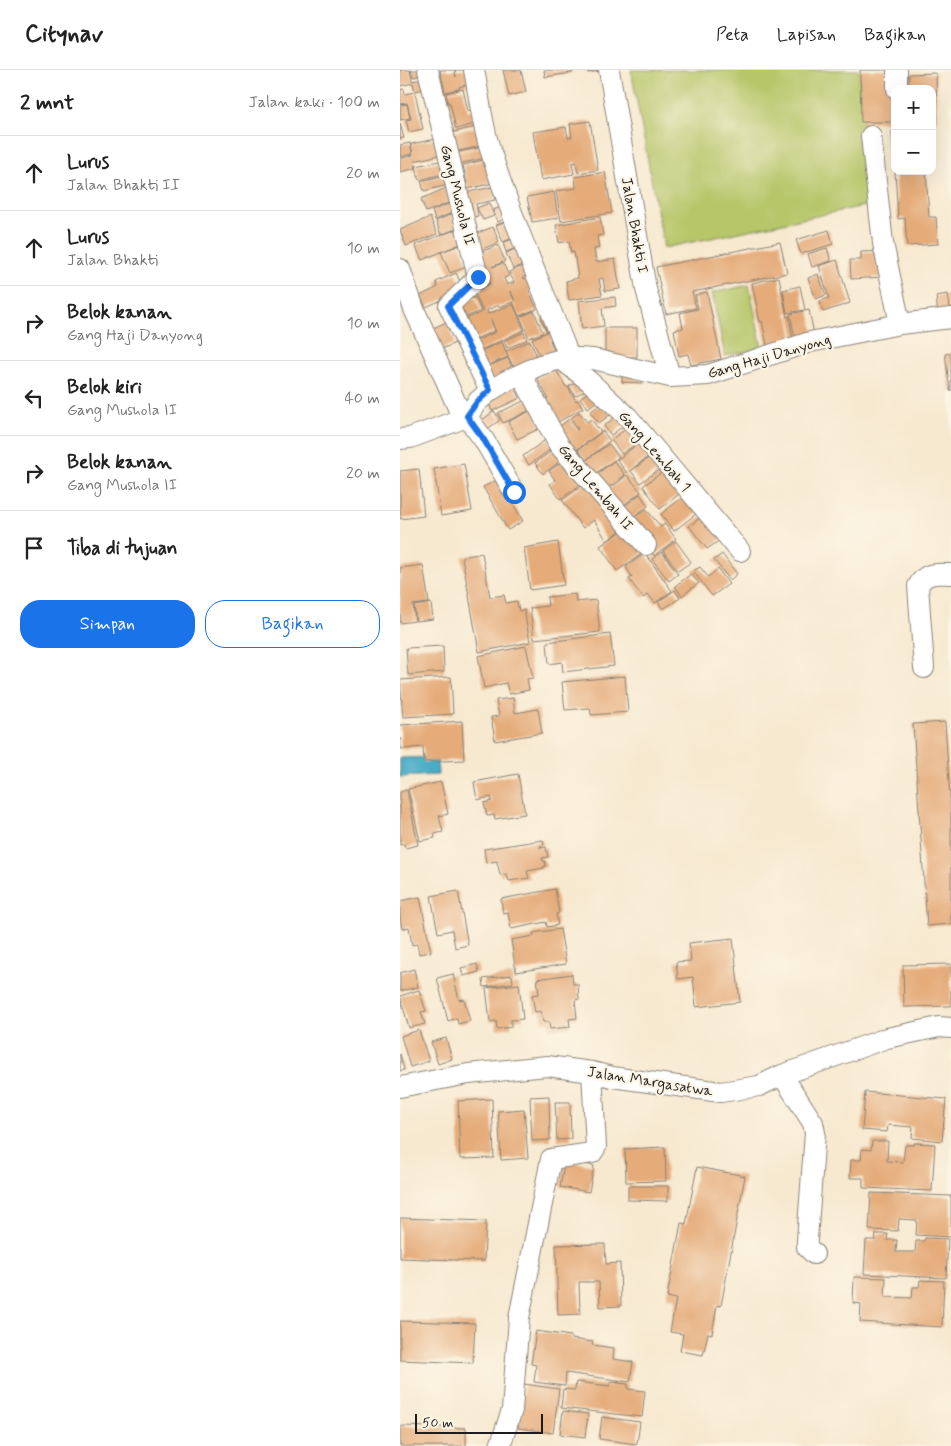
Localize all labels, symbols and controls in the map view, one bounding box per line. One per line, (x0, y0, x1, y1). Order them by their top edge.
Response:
text: Citynav (25, 19, 103, 50)
text: Peta (716, 23, 749, 47)
text: Lapisan (777, 23, 836, 47)
text: Bagikan (864, 23, 926, 47)
map controls (891, 85, 936, 175)
button: + (891, 85, 936, 130)
text: 2 mnt (20, 89, 74, 117)
text: Jalan kaki · 100 m (248, 92, 380, 113)
button: − (891, 130, 936, 175)
street label: Gang Mushola II (434, 143, 479, 248)
text: Lurus (67, 150, 109, 175)
icon: ahead (20, 159, 48, 187)
text: 20 m (346, 163, 380, 184)
text: Jalan Bhakti II (67, 175, 180, 196)
street label: Jalan Bhakti I (616, 176, 652, 275)
text: Lurus (67, 225, 109, 250)
icon: ahead (20, 234, 48, 262)
text: 10 m (347, 238, 380, 259)
text: Jalan Bhakti (67, 250, 158, 271)
route end (467, 266, 490, 289)
text: Belok kanan (67, 300, 172, 325)
icon: right (20, 309, 48, 337)
text: 10 m (347, 313, 380, 334)
text: Gang Haji Danyong (67, 325, 203, 346)
street label: Gang Haji Danyong (705, 330, 834, 385)
text: Belok kiri (67, 375, 142, 400)
icon: left (20, 384, 48, 412)
text: 40 m (344, 388, 380, 409)
text: Gang Mushola II (67, 400, 177, 421)
street label: Gang Lembah 1 (613, 407, 695, 497)
street label: Gang Lembah II (552, 440, 637, 536)
text: Belok kanan (67, 450, 172, 475)
icon: right (20, 459, 48, 487)
text: 20 m (346, 463, 380, 484)
text: Gang Mushola II (67, 475, 177, 496)
route start (503, 481, 526, 504)
icon: arrive (20, 534, 48, 562)
text: Tiba di tujuan (67, 536, 178, 561)
button: Simpan (20, 600, 195, 648)
button: Bagikan (205, 600, 380, 648)
street label: Jalan Margasatwa (586, 1062, 715, 1103)
scale bar (415, 1411, 542, 1434)
text: 50 m (422, 1414, 453, 1432)

